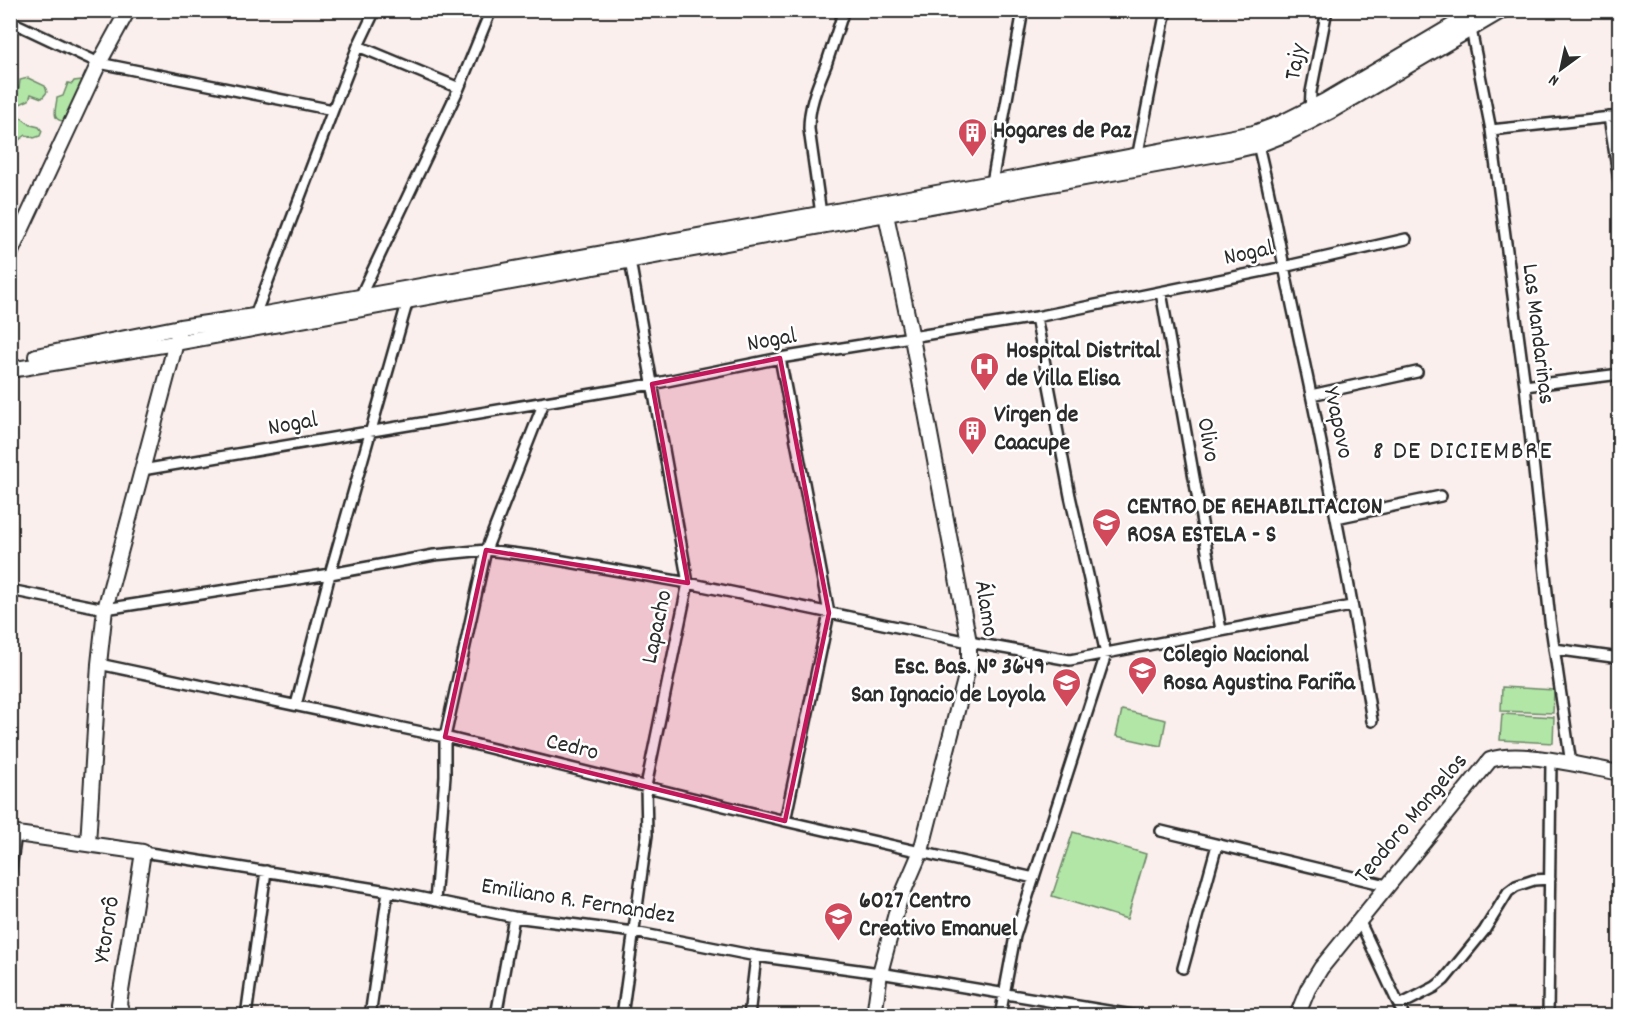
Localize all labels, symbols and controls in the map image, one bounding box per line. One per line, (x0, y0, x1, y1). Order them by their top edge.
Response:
street label: Tajy (1277, 39, 1317, 83)
north arrow (1531, 39, 1591, 99)
text: N (1545, 68, 1564, 91)
place label: Hogares de Paz (993, 115, 1132, 149)
building icon: Hogares de Paz (956, 116, 988, 158)
street label: Nogal (1221, 232, 1277, 276)
street label: Las Mandarinas (1512, 262, 1562, 406)
street label: Nogal (744, 320, 800, 362)
place label: Hospital Distrital de Villa Elisa (1006, 335, 1161, 397)
hospital icon: Hospital Distrital de Villa Elisa (969, 350, 1001, 392)
street label: Yvapovo (1313, 384, 1361, 462)
place label: Virgen de Caacupe (994, 399, 1079, 461)
street label: Nogal (265, 404, 321, 446)
building icon: Virgen de Caacupe (957, 414, 989, 456)
street label: Olivo (1186, 415, 1228, 465)
district label: 8 DE DICIEMBRE (1373, 433, 1553, 472)
place label: CENTRO DE REHABILITACION ROSA ESTELA - S (1127, 491, 1383, 553)
school or university icon: CENTRO DE REHABILITACION ROSA ESTELA - S (1090, 506, 1122, 548)
street label: Álamo (964, 578, 1006, 640)
street label: Lapacho (634, 587, 682, 667)
place label: Colegio Nacional Rosa Agustina Fariña (1163, 639, 1356, 701)
place label: Esc. Bas. N° 3649 San Ignacio de Loyola (851, 651, 1046, 713)
school or university icon: Colegio Nacional Rosa Agustina Fariña (1126, 654, 1158, 696)
school or university icon: Esc. Bas. N° 3649 San Ignacio de Loyola (1050, 666, 1082, 708)
street label: Cedro (542, 725, 602, 771)
street label: Teodoro Mongelos (1347, 746, 1477, 892)
street label: Emiliano R. Fernandez (478, 870, 678, 934)
place label: 6027 Centro Creativo Emanuel (859, 885, 1018, 947)
street label: Ytororô (86, 894, 130, 966)
school or university icon: 6027 Centro Creativo Emanuel (822, 900, 854, 942)

